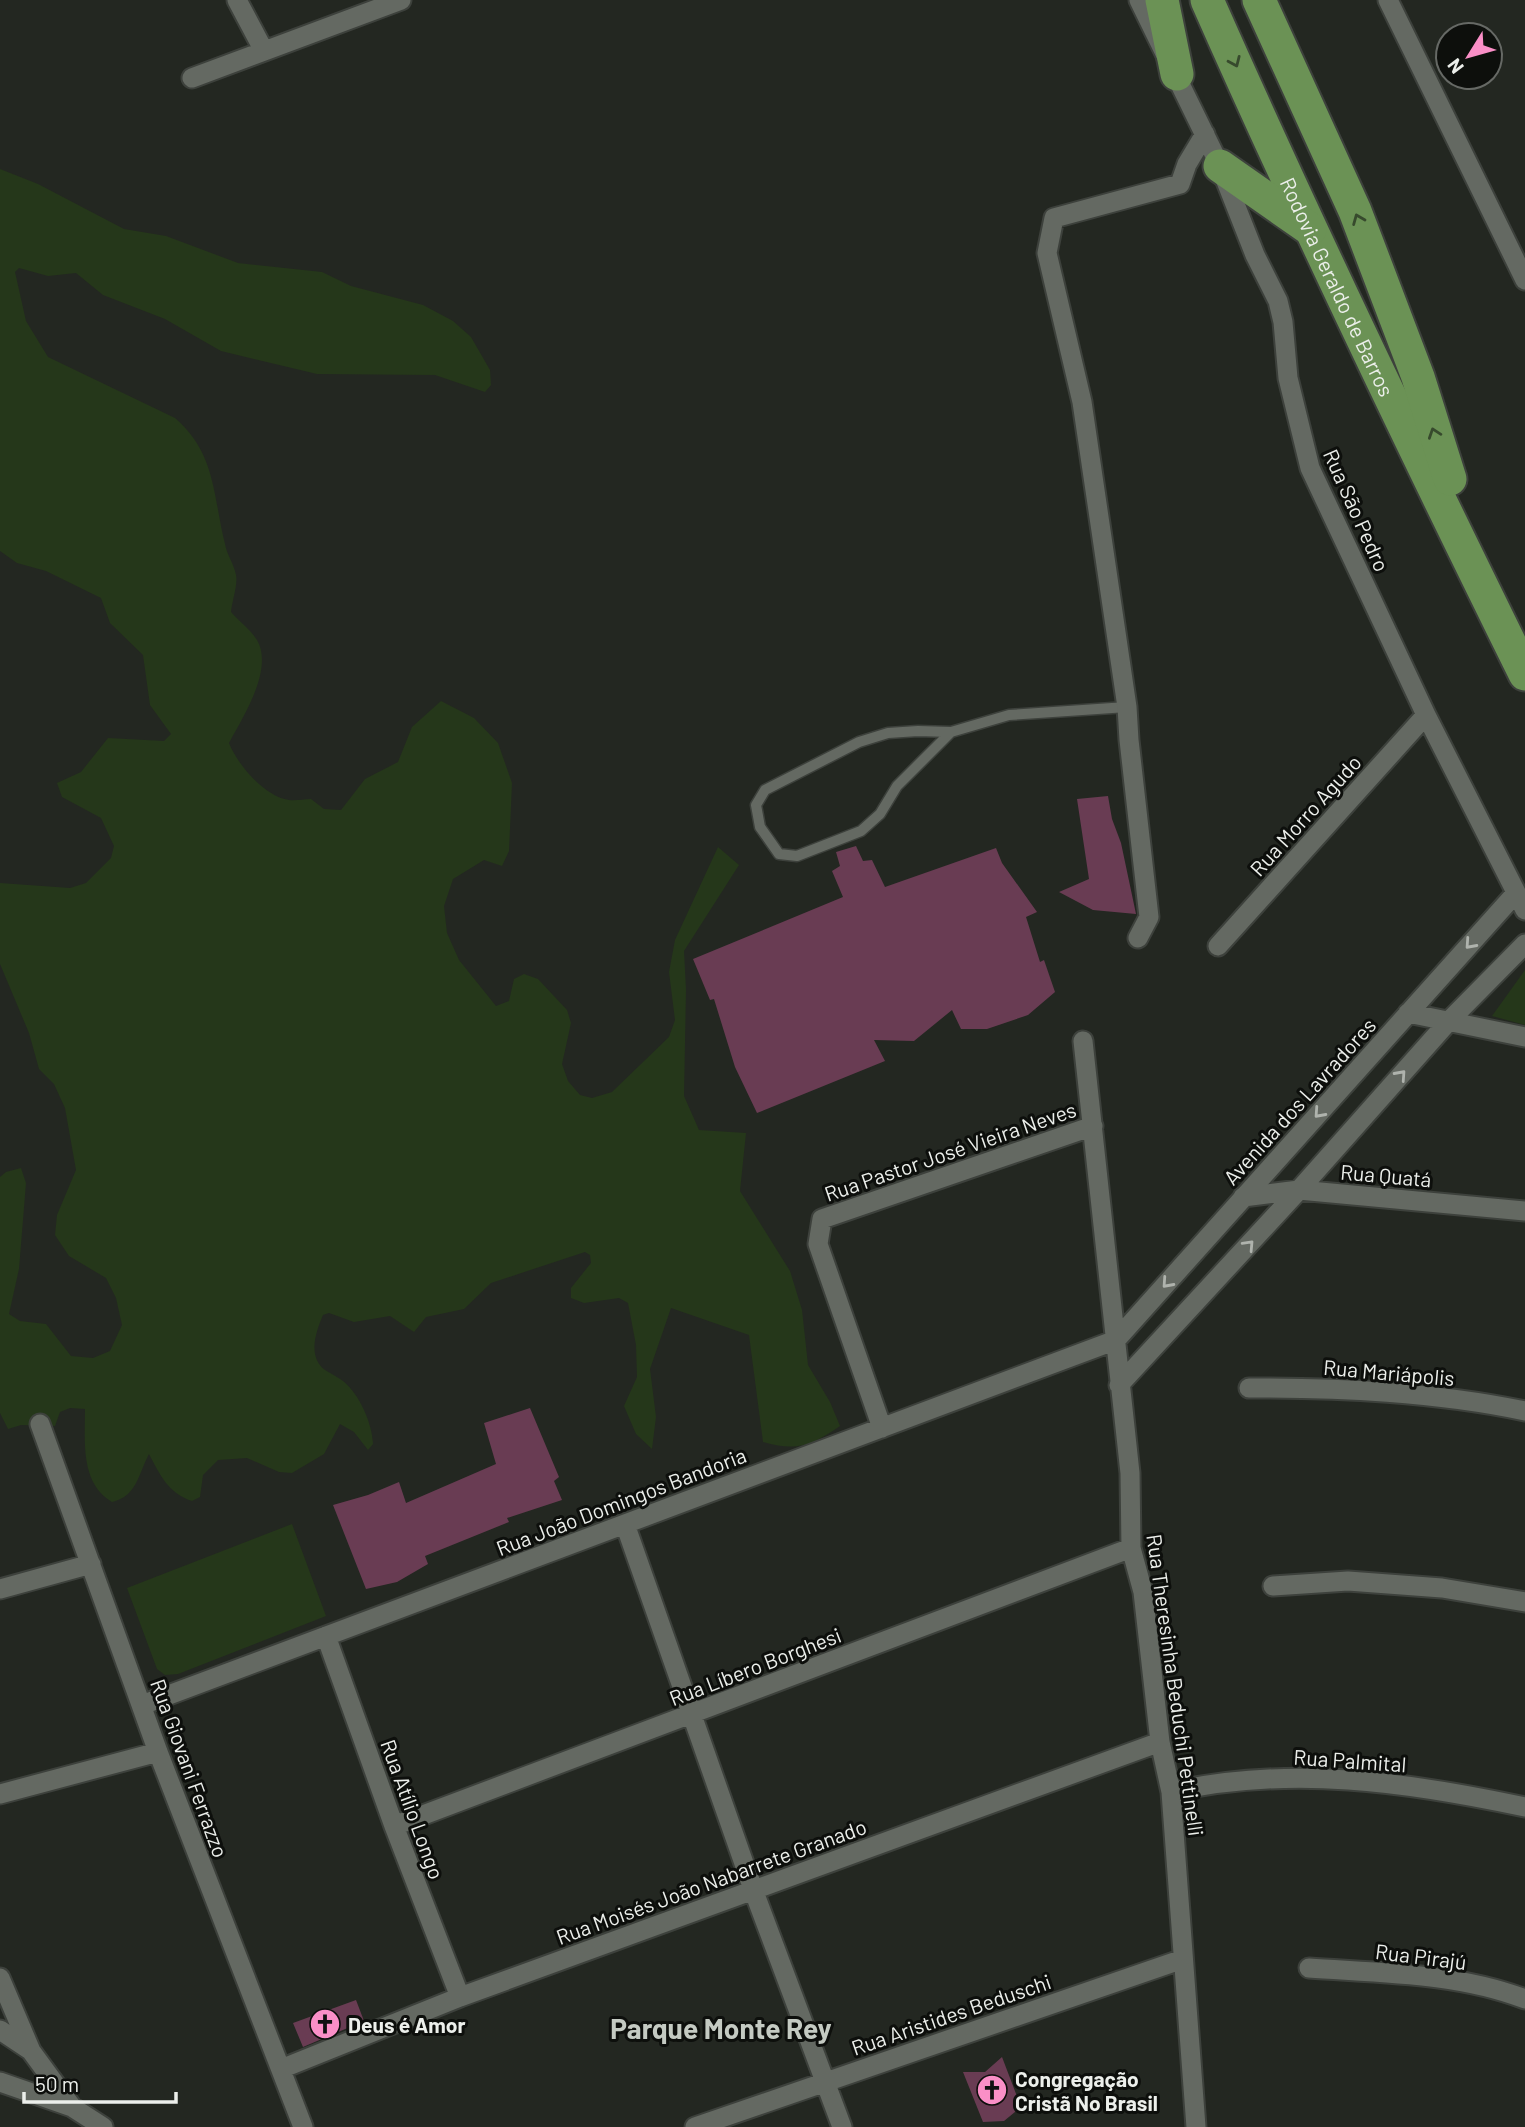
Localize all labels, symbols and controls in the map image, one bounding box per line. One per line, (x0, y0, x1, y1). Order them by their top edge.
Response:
north arrow (1434, 21, 1504, 91)
one-way arrow (1227, 55, 1241, 68)
text: N (1442, 55, 1468, 79)
street label: Rodovia Geraldo de Barros (1276, 173, 1400, 400)
one-way arrow (1352, 214, 1366, 226)
one-way arrow (1428, 427, 1442, 440)
street label: Rua São Pedro (1319, 445, 1395, 575)
street label: Rua Morro Agudo (1244, 749, 1366, 881)
one-way arrow (1466, 936, 1478, 949)
street label: Avenida dos Lavradores (1218, 1013, 1380, 1189)
one-way arrow (1392, 1071, 1405, 1084)
street label: Rua Pastor José Vieira Neves (821, 1096, 1079, 1206)
one-way arrow (1314, 1105, 1327, 1118)
street label: Rua Quatá (1339, 1159, 1433, 1191)
one-way arrow (1240, 1240, 1253, 1253)
one-way arrow (1163, 1275, 1175, 1288)
street label: Rua Mariápolis (1322, 1354, 1456, 1390)
street label: Rua João Domingos Bandoria (492, 1442, 750, 1560)
street label: Rua Theresinha Beduchi Pettinelli (1142, 1532, 1210, 1838)
street label: Rua Líbero Borghesi (666, 1622, 844, 1710)
street label: Rua Giovani Ferrazzo (146, 1675, 234, 1861)
street label: Rua Atílio Longo (376, 1736, 450, 1882)
street label: Rua Palmital (1293, 1744, 1407, 1776)
street label: Rua Moisés João Nabarrete Granado (552, 1813, 870, 1949)
street label: Rua Pirajú (1374, 1938, 1468, 1974)
street label: Rua Aristides Beduschi (848, 1968, 1054, 2060)
church icon: Deus é Amor (308, 2007, 342, 2041)
district label: Parque Monte Rey (610, 2011, 832, 2045)
place label: Deus é Amor (348, 2012, 466, 2037)
scale bar (24, 2060, 177, 2104)
place label: Congregação Cristã No Brasil (1015, 2066, 1158, 2115)
text: 50 m (35, 2071, 79, 2096)
church icon: Congregação Cristã No Brasil (975, 2073, 1009, 2107)

